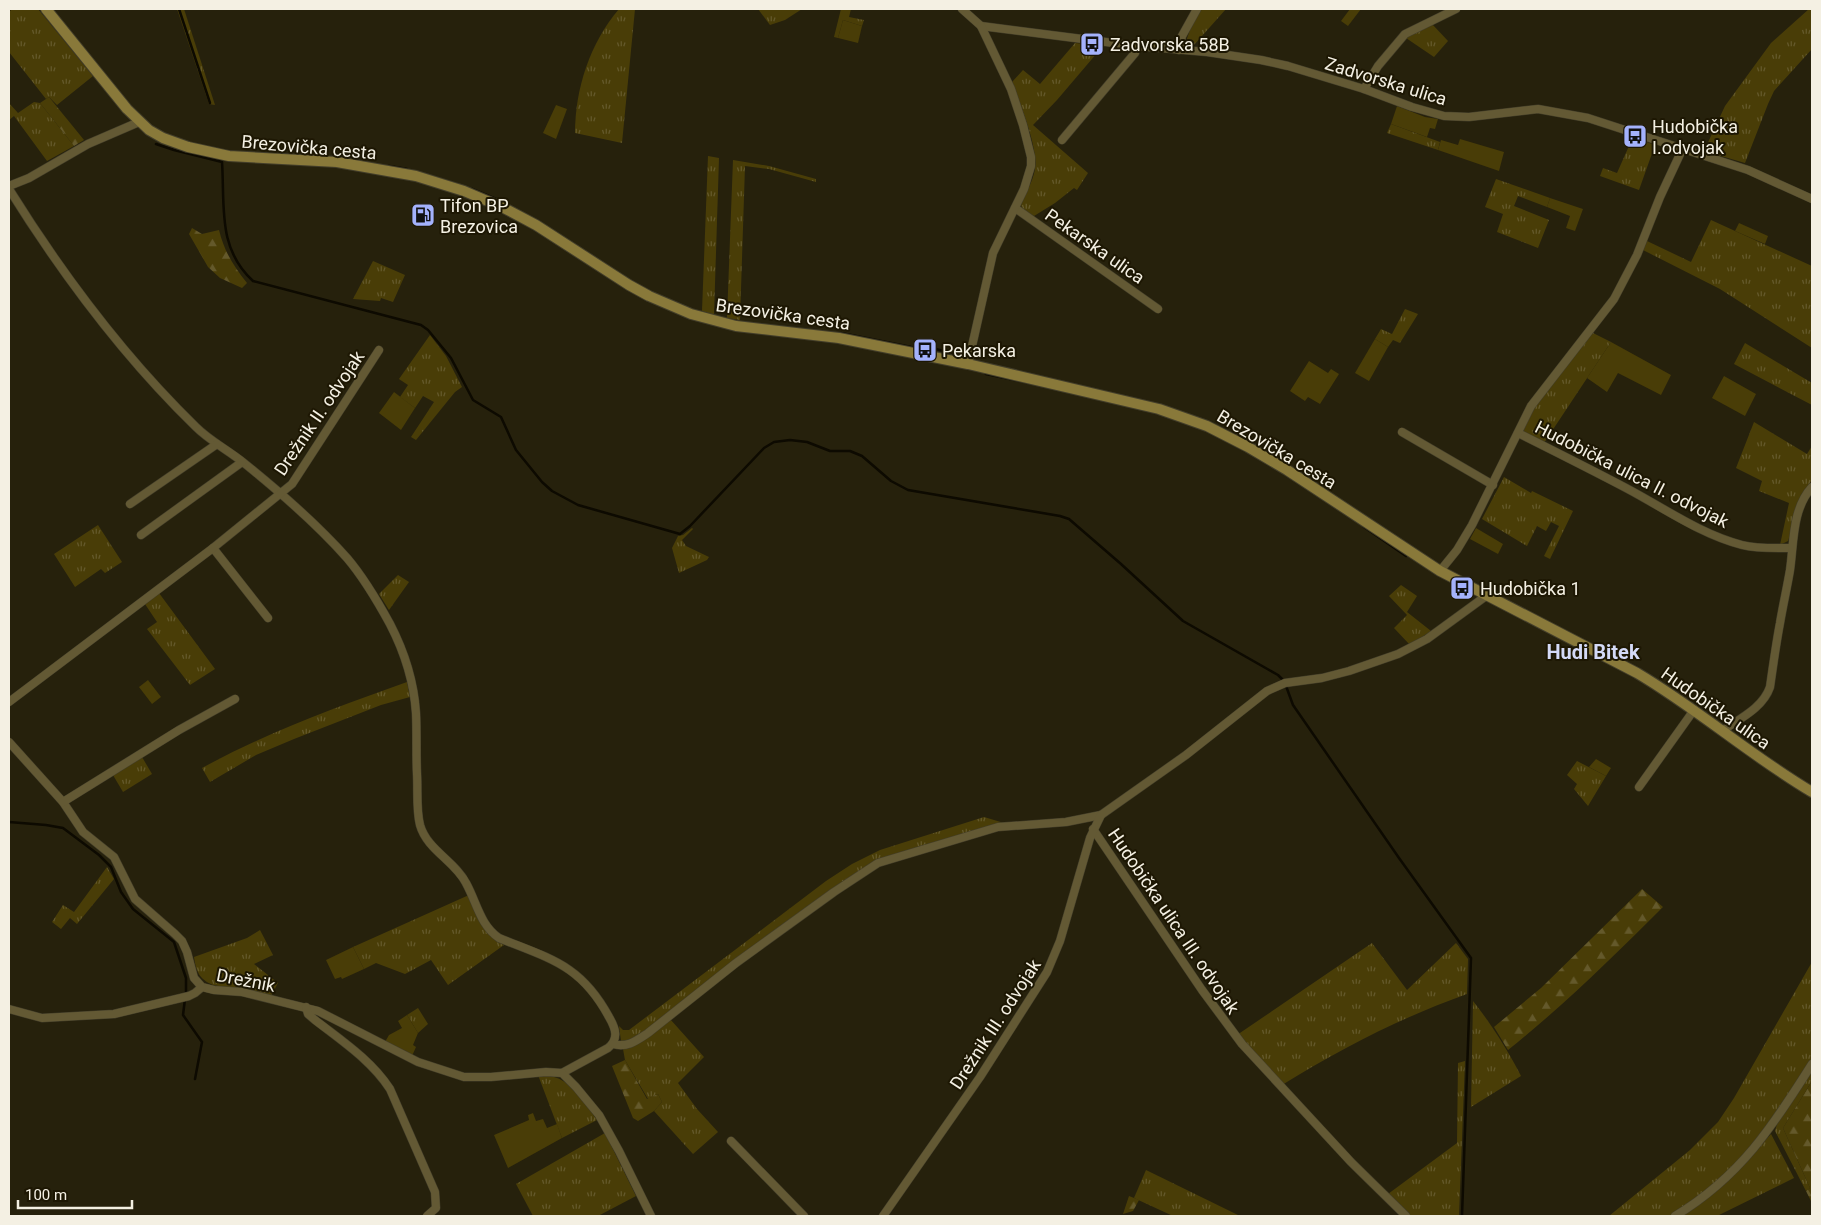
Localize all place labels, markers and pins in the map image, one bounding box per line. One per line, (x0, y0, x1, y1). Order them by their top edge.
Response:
bus stop icon: Zadvorska 58B (1079, 31, 1105, 57)
place label: Zadvorska 58B (1110, 34, 1230, 55)
place label: Hudobička I.odvojak (1652, 116, 1738, 158)
bus stop icon: Hudobička I.odvojak (1622, 123, 1648, 149)
place label: Tifon BP Brezovica (440, 195, 518, 237)
fuel station icon: Tifon BP Brezovica (410, 202, 436, 228)
bus stop icon: Pekarska (912, 337, 938, 363)
place label: Pekarska (942, 340, 1016, 361)
bus stop icon: Hudobička 1 (1449, 575, 1475, 601)
place label: Hudobička 1 (1480, 578, 1581, 599)

